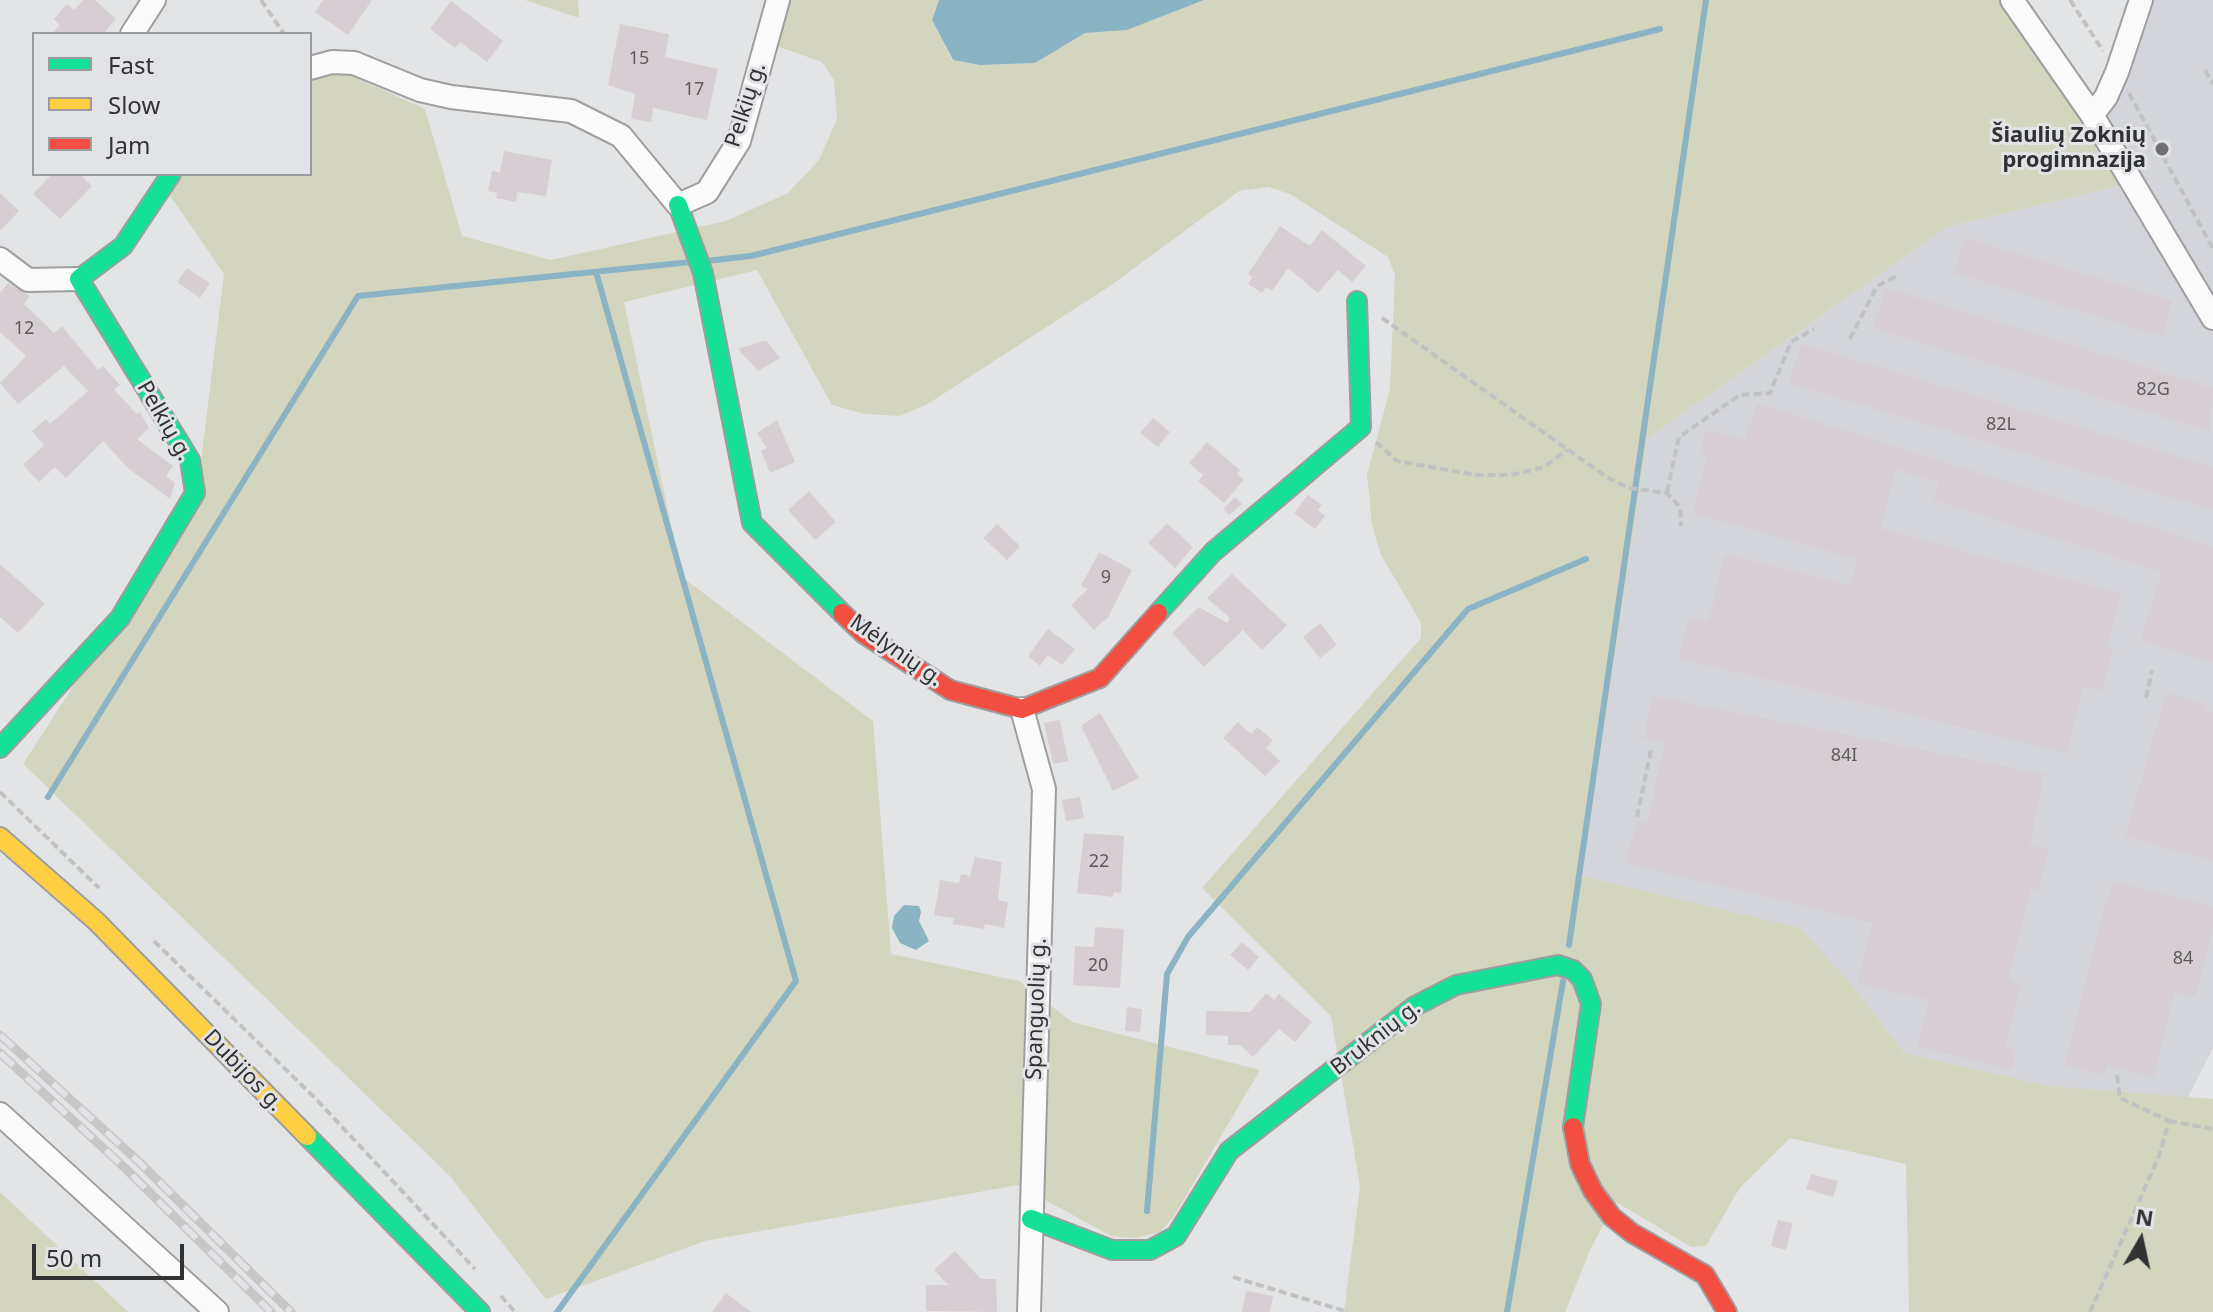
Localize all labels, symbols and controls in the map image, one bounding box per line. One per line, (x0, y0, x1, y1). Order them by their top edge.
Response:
legend (32, 32, 312, 176)
text: Fast (108, 48, 154, 81)
house number: 15 (629, 48, 649, 70)
street label: Pelkių g. (720, 59, 772, 151)
house number: 17 (684, 79, 704, 101)
text: Slow (108, 88, 160, 121)
place label: Šiaulių Zoknių progimnazija (1991, 123, 2146, 174)
text: Jam (108, 128, 150, 161)
marker: Šiaulių Zoknių progimnazija (2153, 140, 2171, 158)
house number: 12 (14, 318, 34, 340)
street label: Pelkių g. (131, 376, 197, 466)
house number: 82G (2136, 379, 2170, 401)
house number: 82L (1986, 414, 2016, 436)
house number: 9 (1101, 567, 1111, 589)
street label: Mėlynių g. (844, 609, 948, 693)
house number: 84I (1831, 745, 1857, 767)
house number: 22 (1089, 851, 1109, 873)
street label: Spanguolių g. (1021, 938, 1053, 1080)
house number: 84 (2173, 948, 2193, 970)
house number: 20 (1088, 955, 1108, 977)
street label: Bruknių g. (1326, 995, 1426, 1081)
street label: Dubijos g. (198, 1025, 288, 1117)
north arrow (2101, 1200, 2181, 1280)
text: N (2134, 1200, 2156, 1233)
scale bar (36, 1228, 188, 1278)
text: 50 m (46, 1241, 102, 1274)

